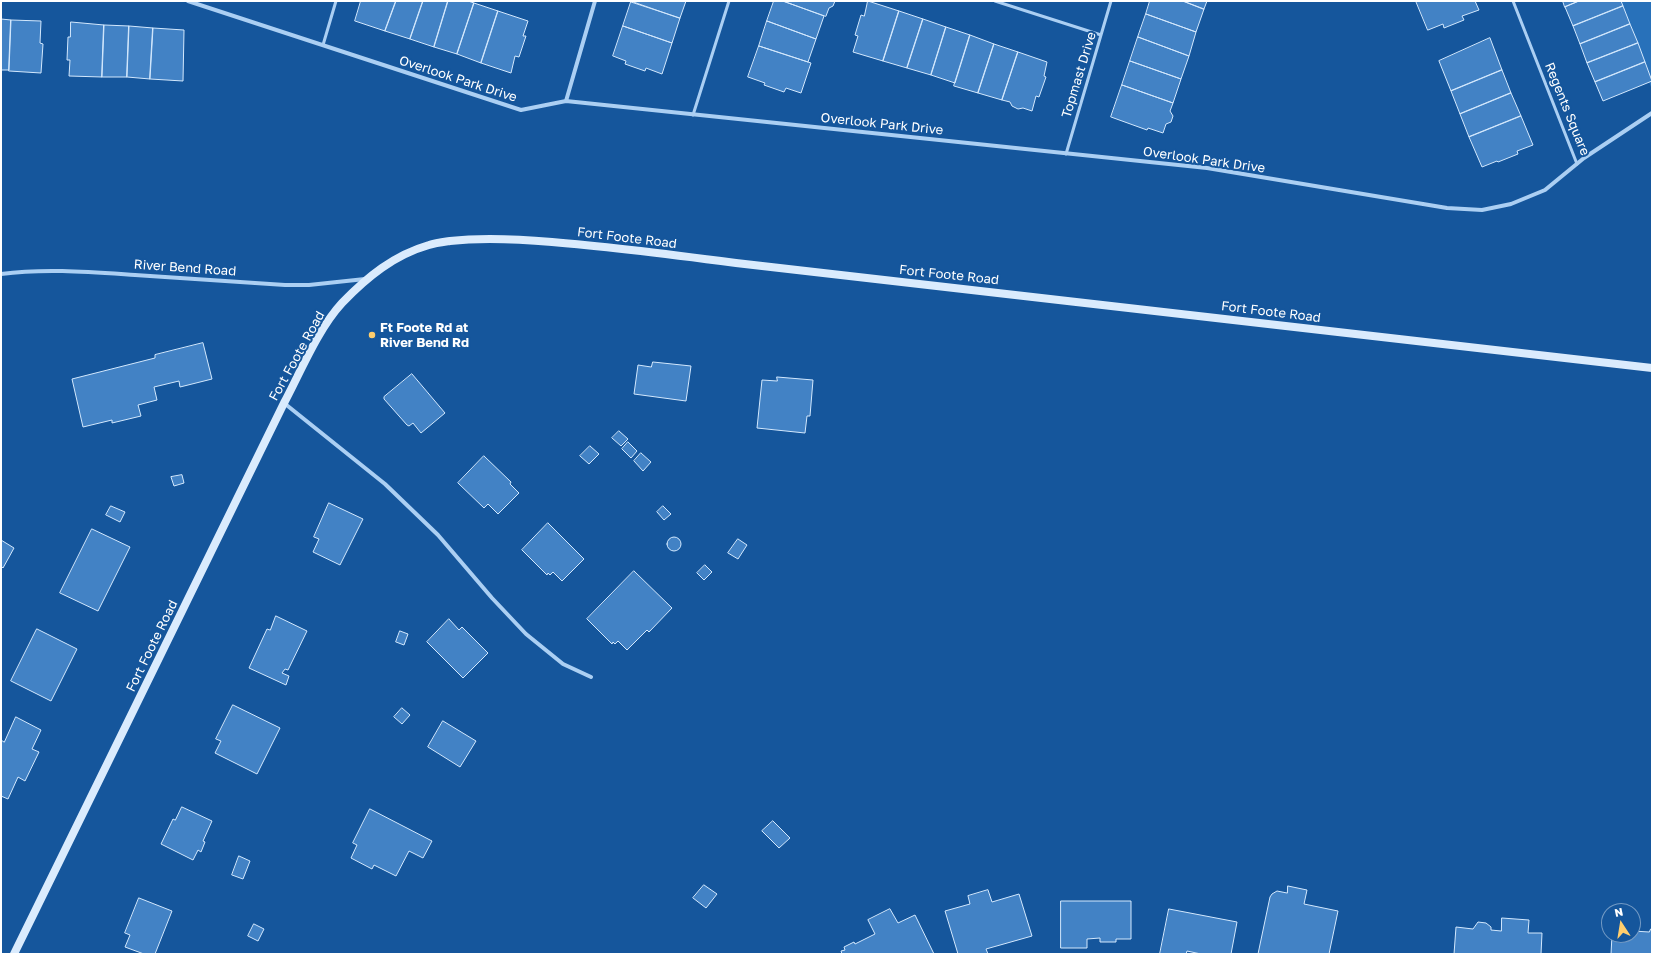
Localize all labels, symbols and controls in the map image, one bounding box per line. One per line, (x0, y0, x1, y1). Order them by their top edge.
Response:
street label: Topmast Drive (1059, 30, 1099, 120)
street label: Overlook Park Drive (397, 53, 519, 105)
street label: Regents Square (1541, 60, 1593, 158)
street label: Overlook Park Drive (820, 110, 944, 138)
street label: Overlook Park Drive (1142, 144, 1266, 176)
street label: Fort Foote Road (576, 224, 678, 252)
street label: River Bend Road (133, 257, 237, 279)
street label: Fort Foote Road (898, 262, 1000, 288)
street label: Fort Foote Road (1220, 298, 1322, 326)
street label: Fort Foote Road (266, 308, 328, 404)
place label: Ft Foote Rd at River Bend Rd (380, 320, 469, 351)
marker: Ft Foote Rd at River Bend Rd (367, 330, 377, 340)
street label: Fort Foote Road (123, 598, 181, 694)
north arrow (1601, 903, 1641, 943)
text: N (1613, 905, 1624, 919)

